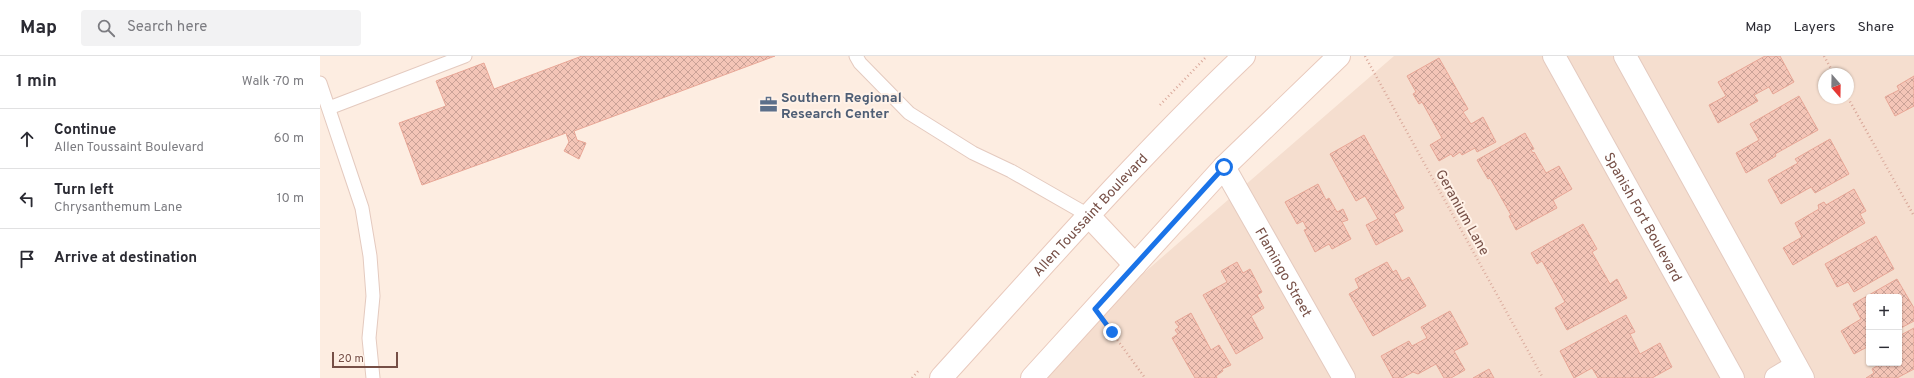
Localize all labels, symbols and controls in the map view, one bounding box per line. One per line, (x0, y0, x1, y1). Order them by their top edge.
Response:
search box (81, 10, 361, 46)
text: Map (20, 16, 57, 40)
icon: search (95, 17, 117, 39)
text: Search here (127, 18, 207, 37)
text: Map (1745, 19, 1771, 36)
text: Layers (1793, 19, 1835, 36)
text: Share (1857, 19, 1894, 36)
north arrow (1818, 68, 1854, 104)
text: 1 min (16, 71, 57, 93)
text: Walk · 70 m (242, 74, 304, 90)
place label: Southern Regional Research Center (781, 90, 902, 123)
office icon: Southern Regional Research Center (758, 95, 778, 115)
text: Continue (54, 121, 116, 140)
icon: ahead (16, 128, 38, 150)
text: 60 m (274, 131, 304, 147)
text: Allen Toussaint Boulevard (54, 140, 204, 156)
street label: Spanish Fort Boulevard (1599, 150, 1685, 285)
street label: Allen Toussaint Boulevard (1030, 151, 1152, 281)
route start (1215, 158, 1233, 176)
street label: Geranium Lane (1431, 167, 1492, 259)
text: Turn left (54, 181, 114, 200)
icon: left (16, 188, 38, 210)
text: 10 m (277, 191, 304, 207)
text: Chrysanthemum Lane (54, 200, 182, 216)
street label: Flamingo Street (1250, 225, 1315, 321)
icon: arrive (16, 248, 38, 270)
text: Arrive at destination (54, 249, 197, 268)
map controls (1866, 294, 1902, 366)
button: + (1866, 294, 1902, 330)
route end (1103, 323, 1121, 341)
button: − (1866, 330, 1902, 366)
scale bar (332, 350, 398, 369)
text: 20 m (338, 352, 364, 366)

